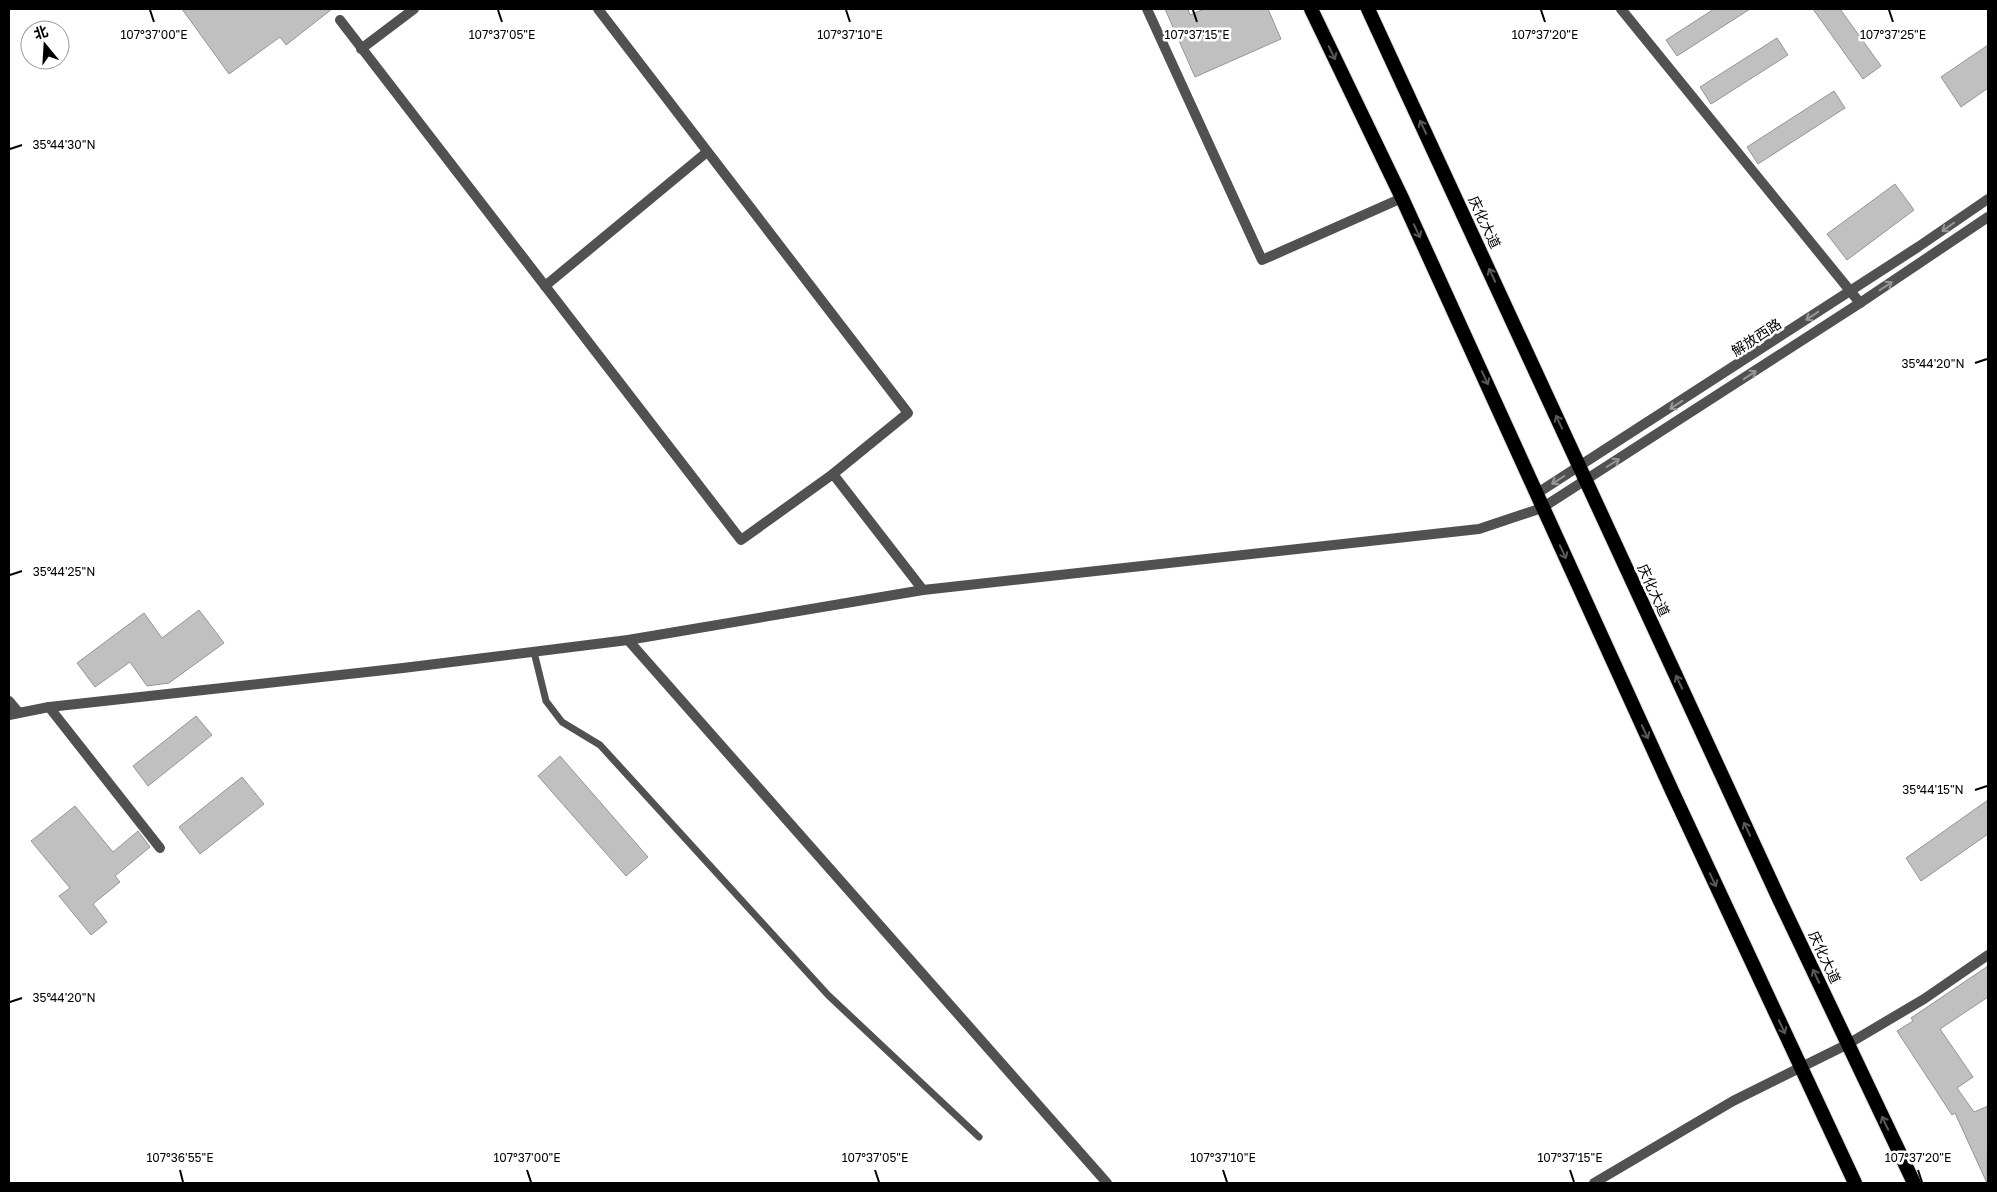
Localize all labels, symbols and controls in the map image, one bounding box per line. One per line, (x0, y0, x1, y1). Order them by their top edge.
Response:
north arrow (20, 20, 70, 70)
text: 北 (32, 22, 50, 42)
text: 107°37'00"E (120, 27, 188, 42)
text: 107°37'05"E (469, 27, 535, 42)
text: 107°37'10"E (817, 27, 883, 42)
text: 107°37'15"E (1164, 27, 1230, 42)
text: 107°37'20"E (1512, 27, 1578, 42)
text: 107°37'25"E (1860, 27, 1926, 42)
one-way arrow (1327, 45, 1337, 60)
one-way arrow (1418, 120, 1428, 135)
text: 35°44'30"N (32, 137, 96, 152)
street label: 庆化大道 (1465, 193, 1505, 251)
one-way arrow (1941, 222, 1955, 232)
one-way arrow (1413, 223, 1422, 238)
one-way arrow (1486, 268, 1496, 283)
one-way arrow (1878, 281, 1892, 291)
one-way arrow (1806, 311, 1820, 321)
street label: 解放西路 (1728, 315, 1784, 359)
text: 35°44'20"N (1901, 356, 1965, 371)
one-way arrow (1481, 370, 1490, 385)
one-way arrow (1742, 370, 1756, 380)
one-way arrow (1670, 400, 1684, 410)
one-way arrow (1554, 415, 1564, 430)
one-way arrow (1606, 458, 1620, 468)
one-way arrow (1551, 475, 1565, 486)
one-way arrow (1558, 545, 1568, 560)
street label: 庆化大道 (1634, 561, 1674, 619)
text: 35°44'25"N (33, 564, 95, 579)
one-way arrow (1674, 675, 1683, 690)
one-way arrow (1641, 724, 1650, 739)
text: 35°44'15"N (1902, 782, 1964, 797)
one-way arrow (1742, 822, 1751, 837)
one-way arrow (1709, 872, 1719, 887)
street label: 庆化大道 (1805, 928, 1845, 986)
one-way arrow (1811, 969, 1820, 984)
text: 35°44'20"N (32, 990, 96, 1005)
one-way arrow (1778, 1019, 1787, 1034)
one-way arrow (1880, 1116, 1890, 1131)
text: 107°36'55"E (146, 1150, 214, 1165)
text: 107°37'00"E (493, 1150, 561, 1165)
text: 107°37'05"E (842, 1150, 908, 1165)
text: 107°37'10"E (1190, 1150, 1256, 1165)
text: 107°37'15"E (1537, 1150, 1603, 1165)
text: 107°37'20"E (1885, 1150, 1951, 1165)

